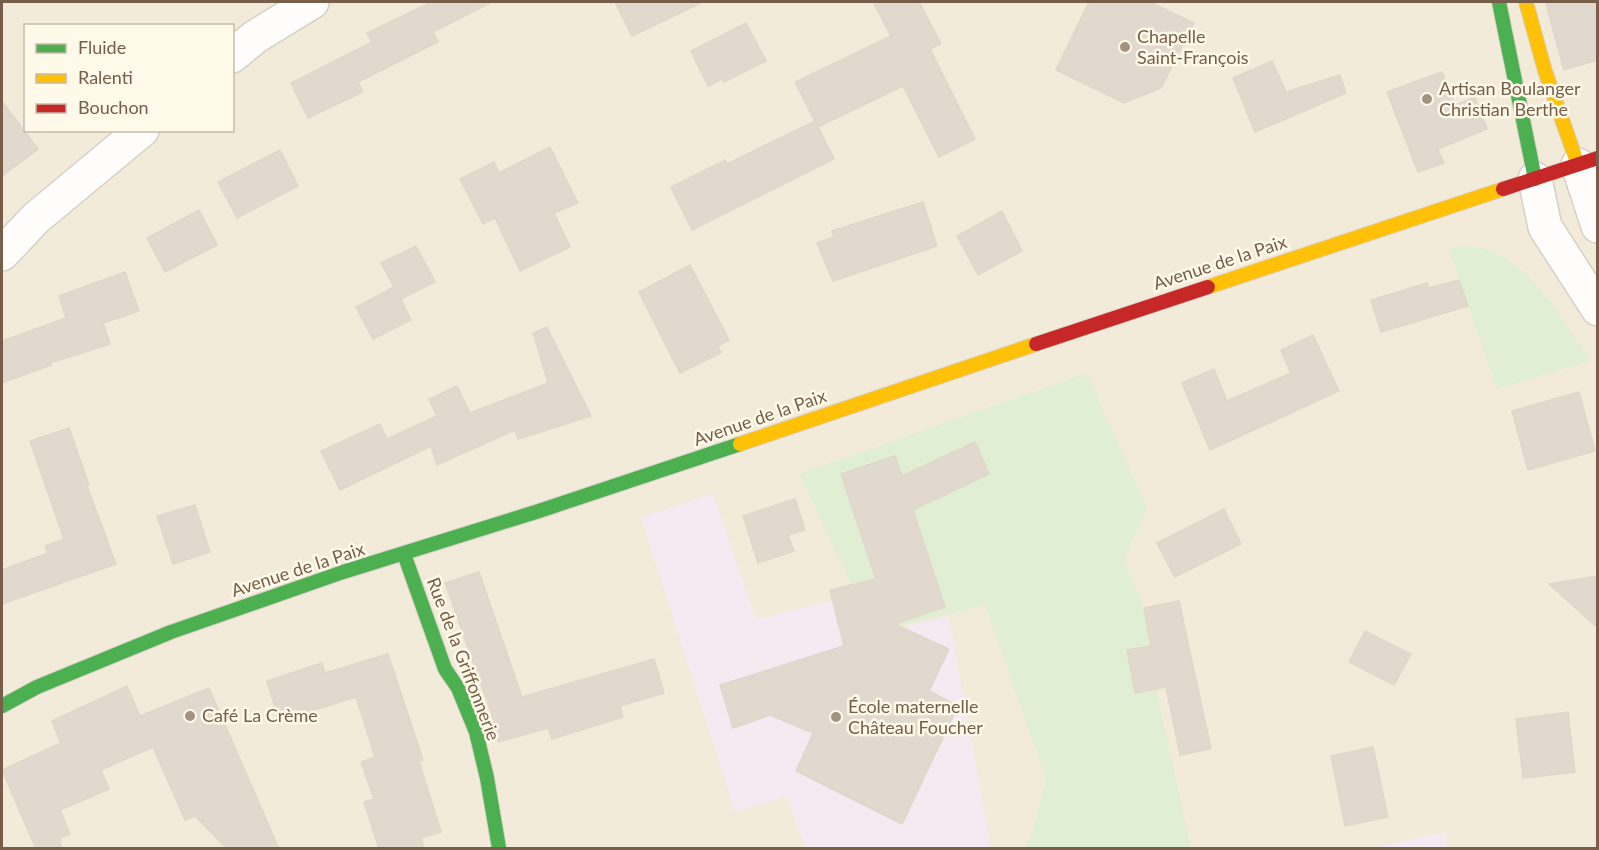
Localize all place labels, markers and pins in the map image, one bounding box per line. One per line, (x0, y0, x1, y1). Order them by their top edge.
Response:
place label: Chapelle Saint-François (1137, 25, 1249, 68)
marker: Chapelle Saint-François (1118, 40, 1132, 54)
place label: Artisan Boulanger Christian Berthe (1439, 77, 1581, 120)
marker: Artisan Boulanger Christian Berthe (1420, 92, 1434, 106)
place label: École maternelle Château Foucher (848, 695, 983, 738)
place label: Café La Crème (202, 704, 318, 726)
marker: Café La Crème (183, 709, 197, 723)
marker: École maternelle Château Foucher (829, 710, 843, 724)

